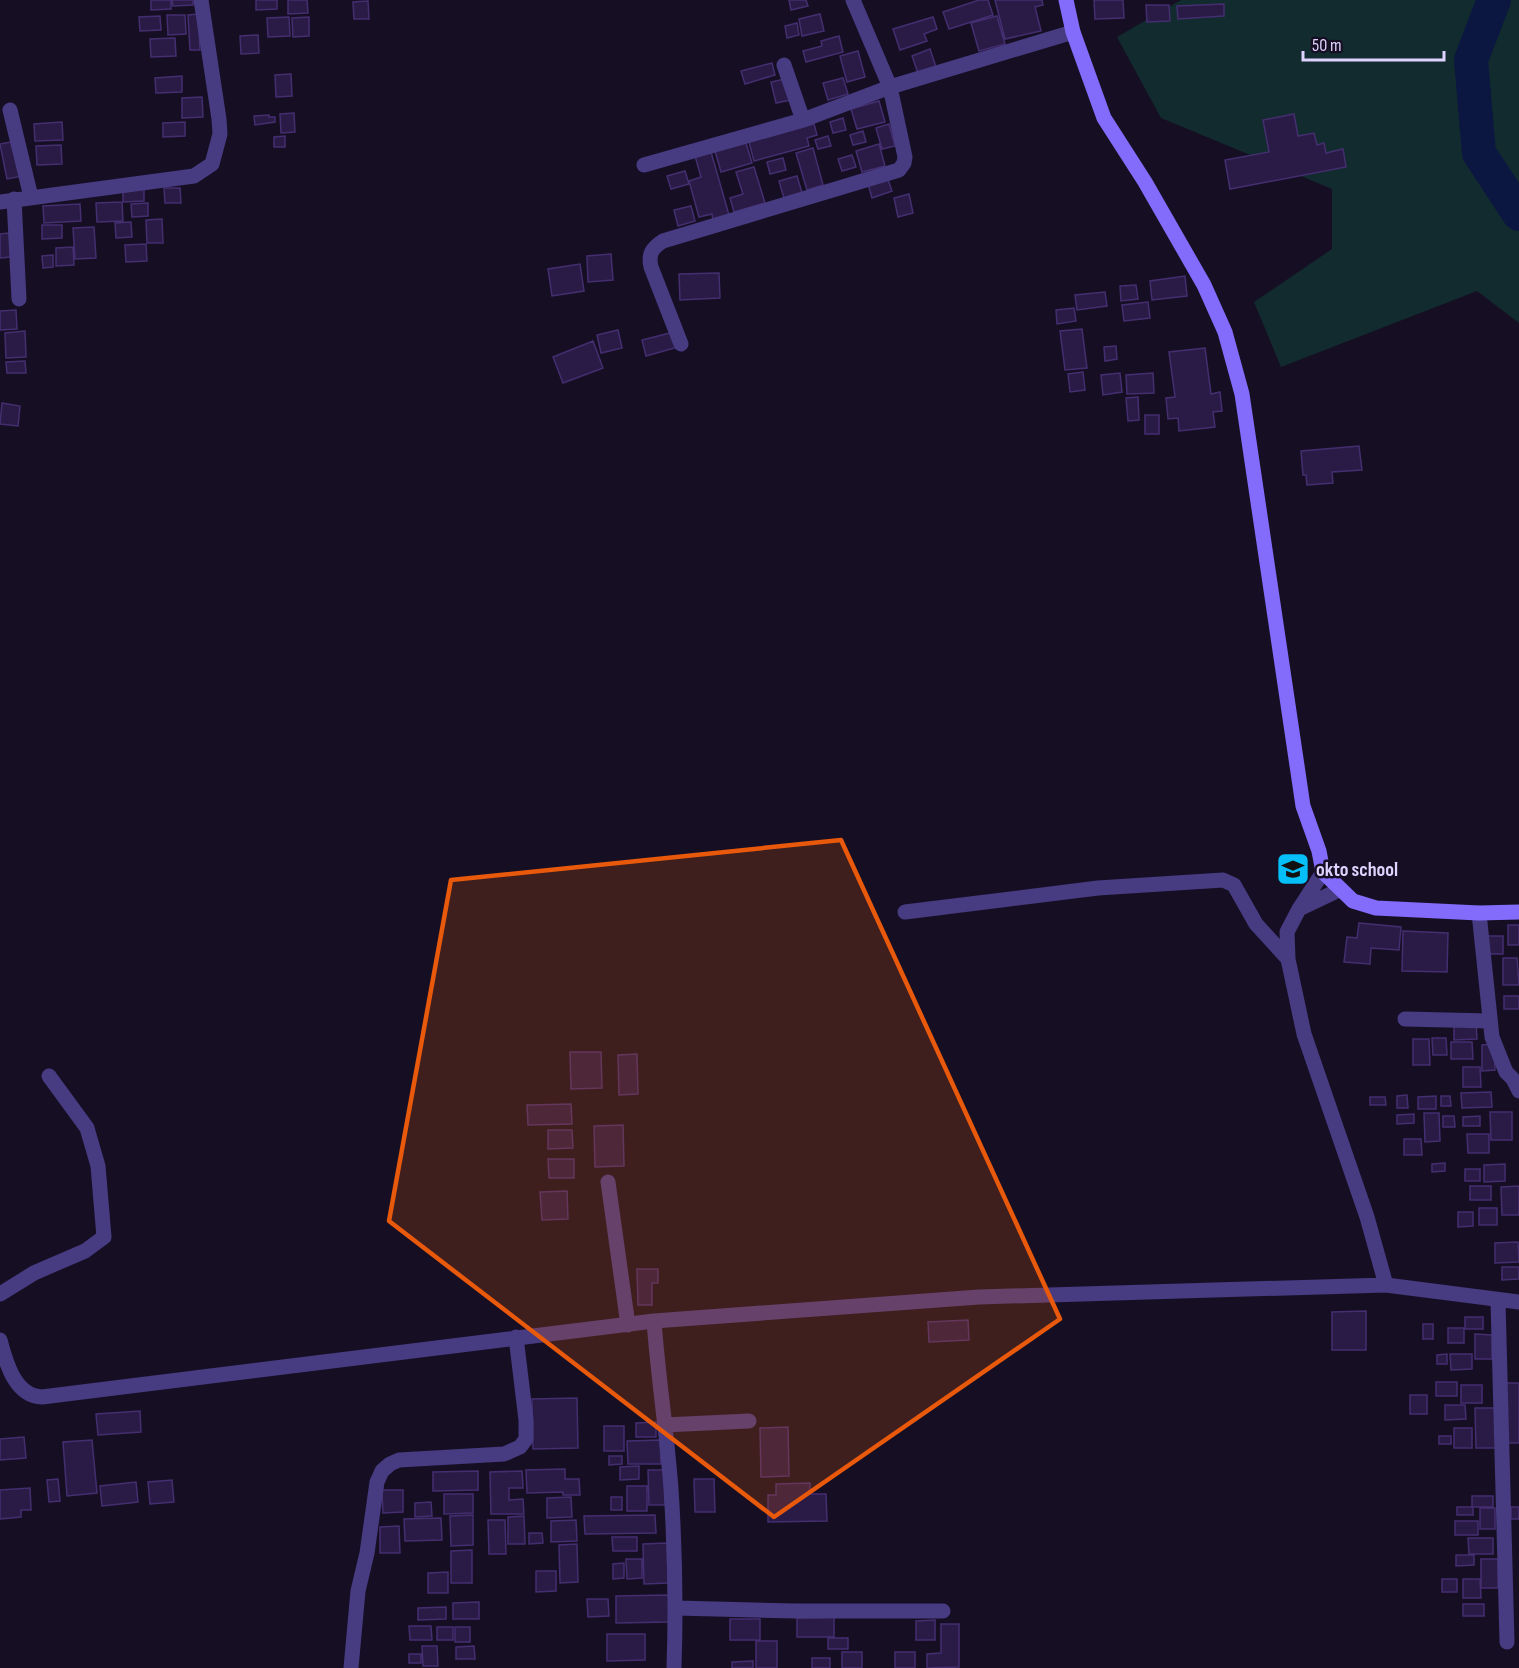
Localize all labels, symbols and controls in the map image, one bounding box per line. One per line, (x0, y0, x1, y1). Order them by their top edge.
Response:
scale bar (1303, 24, 1444, 62)
text: 50 m (1312, 35, 1342, 56)
school or university icon: okto school (1275, 851, 1311, 887)
place label: okto school (1316, 858, 1398, 882)

